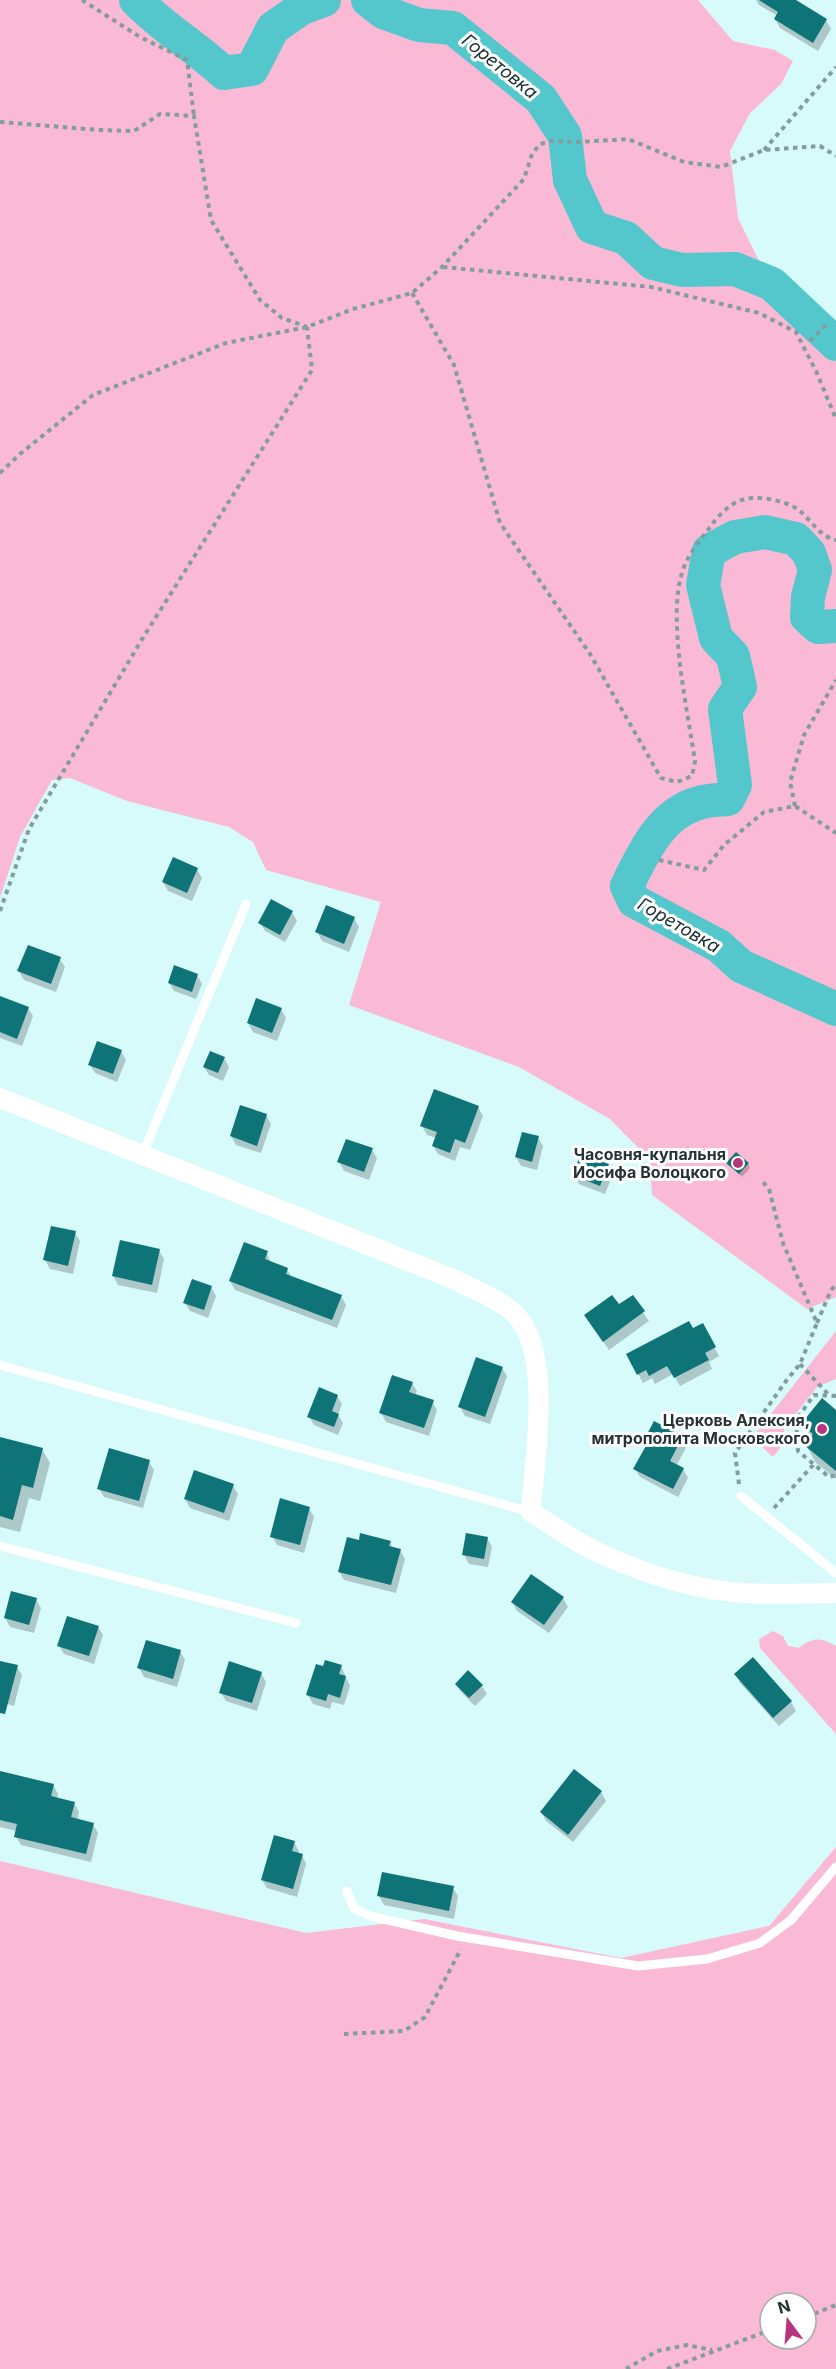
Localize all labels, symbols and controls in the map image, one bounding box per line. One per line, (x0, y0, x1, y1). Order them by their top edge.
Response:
water label: Горетовка (458, 29, 542, 103)
water label: Горетовка (634, 893, 724, 957)
place label: Часовня-купальня Иосифа Волоцкого (573, 1144, 726, 1182)
marker: Часовня-купальня Иосифа Волоцкого (731, 1156, 745, 1170)
place label: Церковь Алексия, митрополита Московского (592, 1410, 810, 1448)
marker: Церковь Алексия, митрополита Московского (815, 1422, 829, 1436)
north arrow (758, 2291, 818, 2351)
text: N (775, 2295, 792, 2318)

